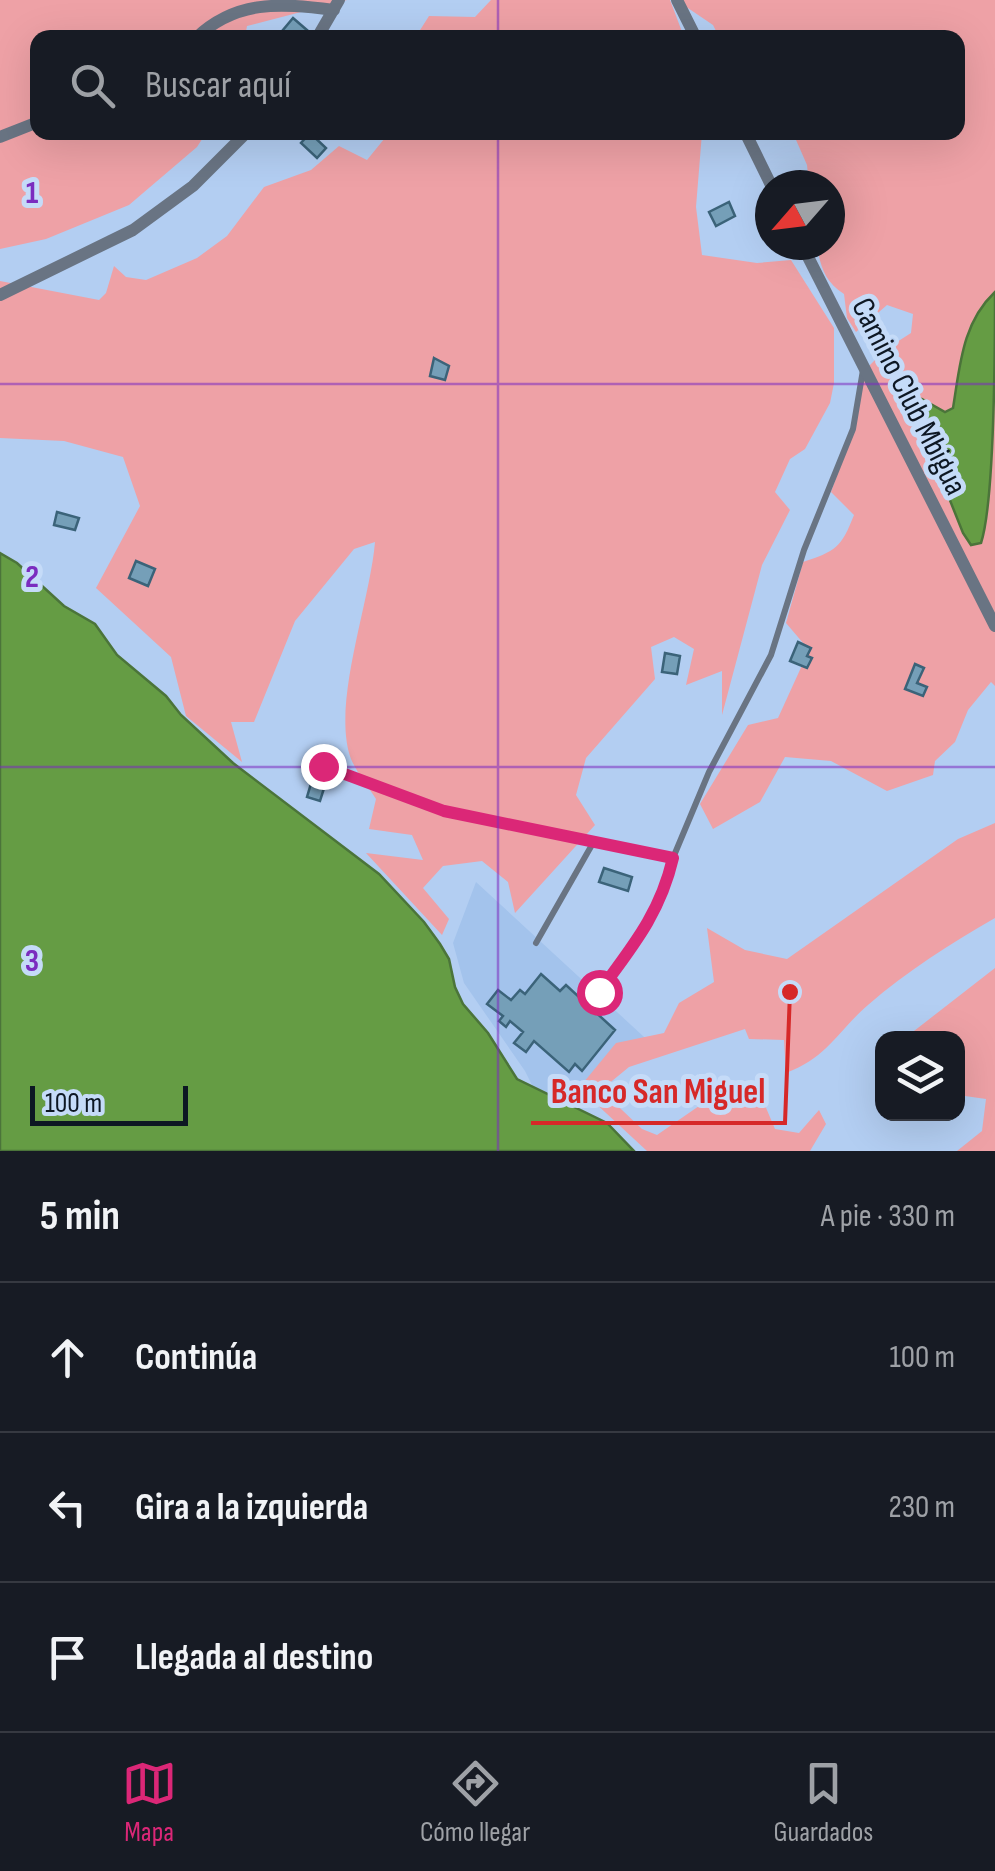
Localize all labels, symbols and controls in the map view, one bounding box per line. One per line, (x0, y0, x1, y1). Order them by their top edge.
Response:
search box (30, 30, 965, 140)
icon: search (65, 58, 120, 113)
text: Buscar aquí (145, 63, 291, 108)
north arrow (755, 170, 845, 260)
text: 1 (26, 174, 39, 213)
street label: Camino Club Mbigua (842, 292, 975, 502)
text: 2 (25, 558, 39, 597)
route end (301, 744, 347, 790)
text: 3 (25, 942, 39, 981)
route start (577, 970, 623, 1016)
map controls (875, 1031, 965, 1121)
button: layers (875, 1031, 965, 1121)
callout: Banco San Miguel (531, 1058, 785, 1123)
text: Banco San Miguel (551, 1071, 765, 1114)
scale bar (30, 1081, 188, 1126)
text: 100 m (45, 1087, 102, 1120)
text: 5 min (40, 1191, 120, 1242)
text: A pie · 330 m (821, 1197, 955, 1236)
icon: ahead (40, 1330, 95, 1385)
text: Continúa (135, 1335, 257, 1380)
text: 100 m (890, 1338, 955, 1377)
icon: left (40, 1480, 95, 1535)
text: Gira a la izquierda (135, 1485, 368, 1530)
text: 230 m (888, 1488, 955, 1527)
icon: arrive (40, 1630, 95, 1685)
text: Llegada al destino (135, 1635, 373, 1680)
tab: Mapa (122, 1756, 177, 1849)
tab: Cómo llegar (420, 1756, 530, 1849)
tab: Guardados (773, 1756, 873, 1849)

